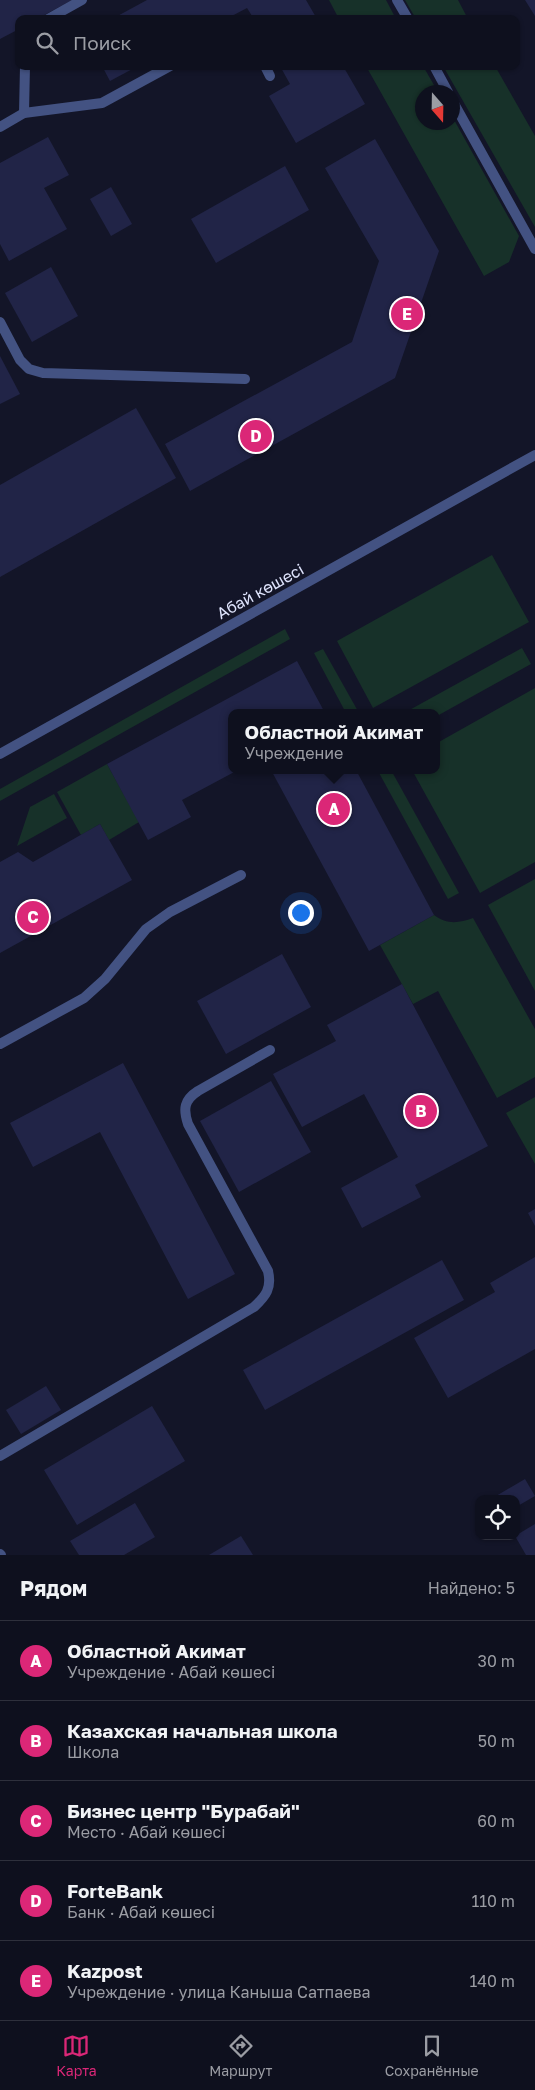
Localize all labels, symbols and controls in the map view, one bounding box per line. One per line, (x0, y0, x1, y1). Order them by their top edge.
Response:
search box (15, 15, 520, 70)
icon: search (33, 29, 61, 57)
text: Поиск (73, 31, 132, 54)
north arrow (415, 85, 460, 130)
pin: E (391, 295, 423, 333)
pin: D (240, 417, 272, 455)
street label: Абай көшесі (213, 559, 307, 623)
popup (228, 709, 440, 774)
text: Областной Акимат (245, 720, 423, 743)
text: Учреждение (245, 743, 343, 763)
pin: A (318, 790, 350, 828)
pin: C (17, 898, 49, 936)
your location (288, 900, 314, 926)
pin: B (405, 1092, 437, 1130)
map controls (475, 1495, 520, 1540)
button: locate (475, 1495, 520, 1540)
text: Рядом (20, 1575, 87, 1601)
text: Найдено: 5 (428, 1578, 515, 1598)
text: Областной Акимат (67, 1639, 246, 1662)
text: A (30, 1651, 42, 1671)
text: 30 m (478, 1651, 515, 1671)
text: Учреждение · Абай көшесі (67, 1662, 275, 1682)
text: Казахская начальная школа (67, 1719, 338, 1742)
text: B (30, 1731, 42, 1751)
text: 50 m (478, 1731, 515, 1751)
text: Школа (67, 1742, 119, 1762)
text: Бизнес центр "Бурабай" (67, 1799, 300, 1822)
text: C (30, 1811, 42, 1831)
text: 60 m (477, 1811, 515, 1831)
text: Место · Абай көшесі (67, 1822, 225, 1842)
text: ForteBank (67, 1879, 163, 1902)
text: D (30, 1891, 42, 1911)
text: 110 m (471, 1891, 515, 1911)
text: Банк · Абай көшесі (67, 1902, 215, 1922)
text: Kazpost (67, 1959, 143, 1982)
text: E (31, 1971, 41, 1991)
text: 140 m (469, 1971, 515, 1991)
text: Учреждение · улица Каныша Сатпаева (67, 1982, 371, 2002)
tab: Карта (56, 2032, 97, 2079)
tab: Маршрут (209, 2032, 272, 2079)
tab: Сохранённые (385, 2032, 479, 2079)

